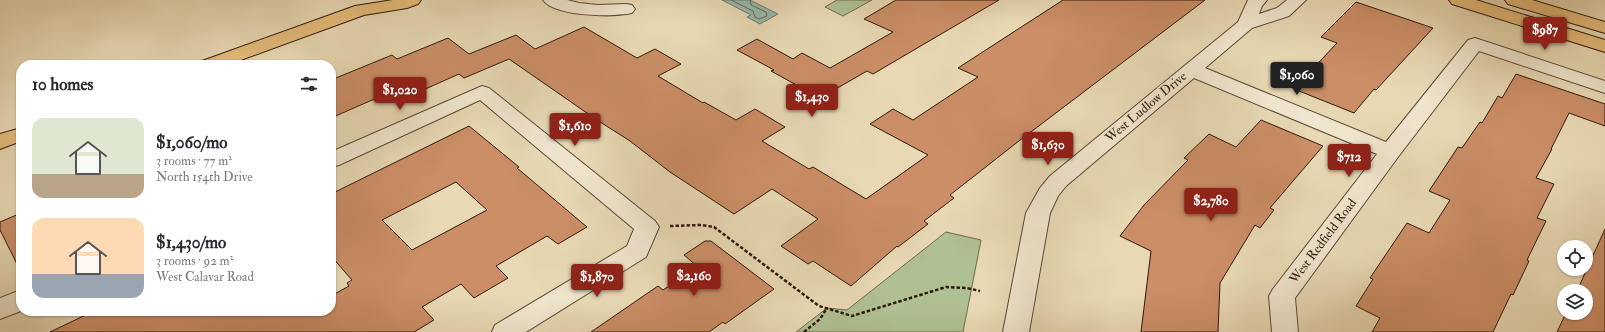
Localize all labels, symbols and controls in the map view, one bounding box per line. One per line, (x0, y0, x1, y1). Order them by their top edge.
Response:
pin: $987 (1521, 17, 1569, 51)
text: $987 (1532, 22, 1558, 38)
pin: $1,060 (1264, 62, 1330, 96)
text: $1,060 (1280, 67, 1314, 83)
street label: West Ludlow Drive (1101, 68, 1190, 146)
icon: filters (298, 73, 320, 95)
text: 10 homes (32, 74, 93, 95)
pin: $1,020 (367, 77, 433, 111)
text: $1,020 (382, 82, 418, 98)
pin: $1,430 (779, 84, 845, 118)
text: $1,430 (795, 89, 829, 105)
pin: $1,610 (542, 113, 608, 147)
text: $1,610 (559, 118, 591, 134)
text: $1,060/mo (156, 132, 227, 153)
pin: $1,630 (1015, 132, 1081, 166)
icon: home (64, 134, 112, 182)
text: $1,630 (1031, 137, 1065, 153)
pin: $712 (1325, 144, 1373, 178)
text: $712 (1337, 149, 1361, 165)
text: 3 rooms · 77 m² (156, 153, 232, 169)
text: North 154th Drive (156, 169, 253, 185)
pin: $2,780 (1178, 188, 1244, 222)
text: $2,780 (1193, 193, 1229, 209)
street label: West Redfield Road (1285, 195, 1360, 287)
text: $1,430/mo (156, 232, 226, 253)
icon: home (64, 234, 112, 282)
map controls (1557, 240, 1593, 320)
button: locate (1557, 240, 1593, 276)
text: 3 rooms · 92 m² (156, 253, 233, 269)
pin: $2,160 (661, 263, 727, 297)
pin: $1,870 (564, 264, 630, 298)
text: $2,160 (677, 268, 711, 284)
text: West Calavar Road (156, 269, 254, 285)
text: $1,870 (580, 269, 614, 285)
button: layers (1557, 284, 1593, 320)

